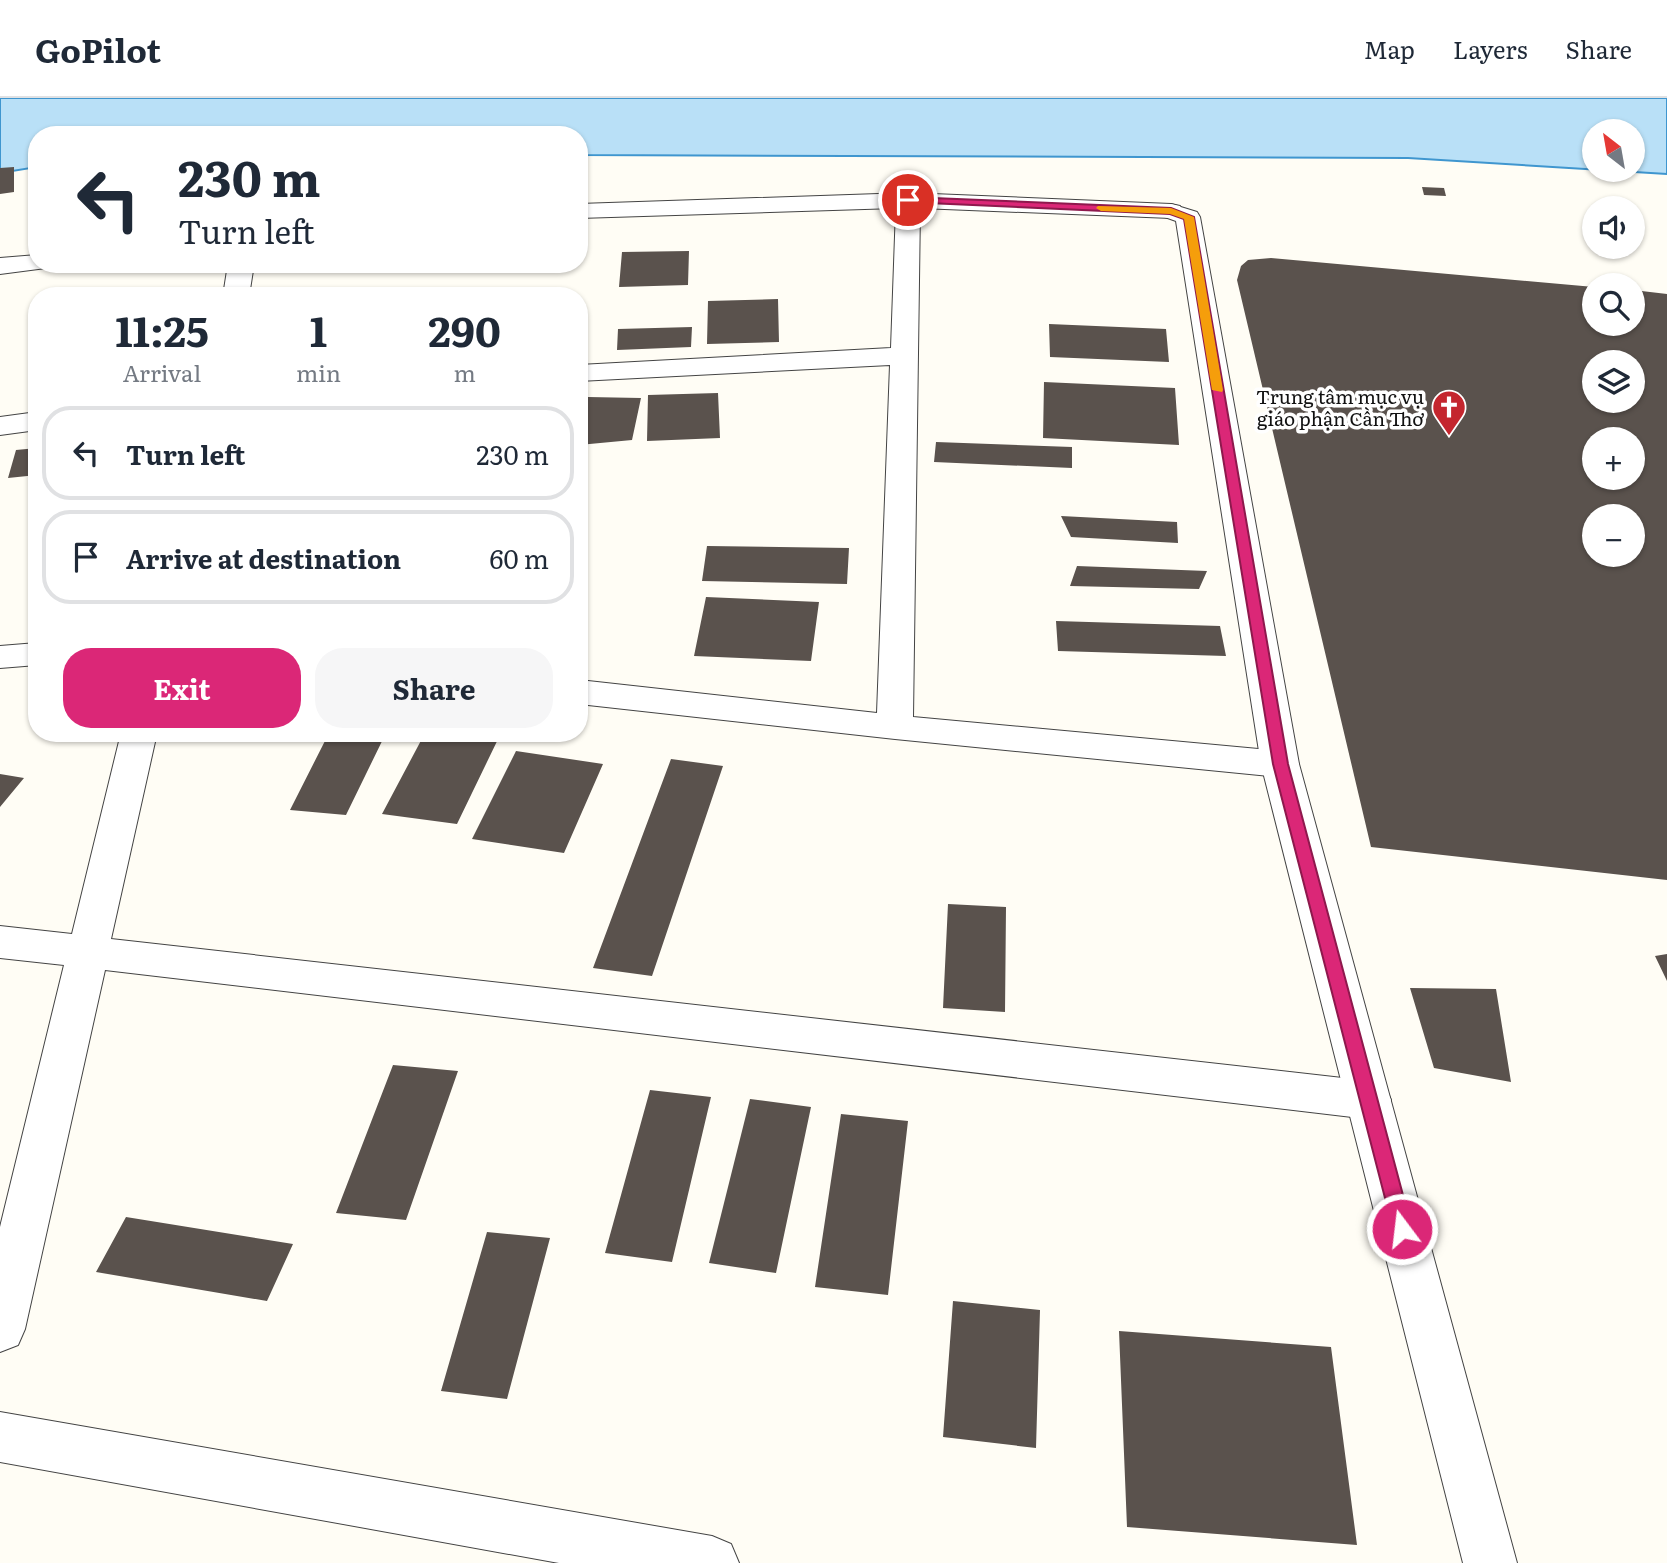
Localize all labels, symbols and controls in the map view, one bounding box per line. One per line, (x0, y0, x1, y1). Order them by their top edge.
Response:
text: GoPilot (35, 24, 161, 73)
text: Map (1364, 31, 1415, 66)
text: Layers (1453, 31, 1527, 66)
text: Share (1565, 31, 1632, 66)
north arrow (1582, 119, 1645, 182)
map controls (1582, 119, 1645, 567)
text: 230 m (178, 139, 321, 212)
icon: left (63, 154, 154, 245)
pin (878, 170, 938, 230)
icon: arrive (889, 181, 927, 219)
button: sound (1582, 196, 1645, 259)
text: Turn left (178, 206, 315, 254)
button: search (1582, 273, 1645, 336)
text: 11:25 (115, 298, 209, 360)
text: 1 (310, 298, 327, 360)
text: 290 (428, 298, 501, 360)
button: layers (1582, 350, 1645, 413)
text: Arrival (123, 355, 201, 389)
text: min (296, 355, 341, 389)
text: m (453, 355, 476, 389)
place label: Trung tâm mục vụ giáo phận Cần Thơ (1256, 382, 1424, 432)
church icon: Trung tâm mục vụ giáo phận Cần Thơ (1430, 388, 1468, 437)
button: + (1582, 427, 1645, 490)
icon: left (67, 434, 105, 472)
text: Turn left (126, 434, 245, 473)
text: 230 m (476, 434, 549, 473)
button: − (1582, 504, 1645, 567)
icon: arrive (67, 538, 105, 576)
text: Arrive at destination (126, 538, 401, 577)
text: 60 m (490, 538, 549, 577)
button: Exit (63, 648, 301, 728)
button: Share (315, 648, 553, 728)
position arrow (1365, 1192, 1439, 1266)

